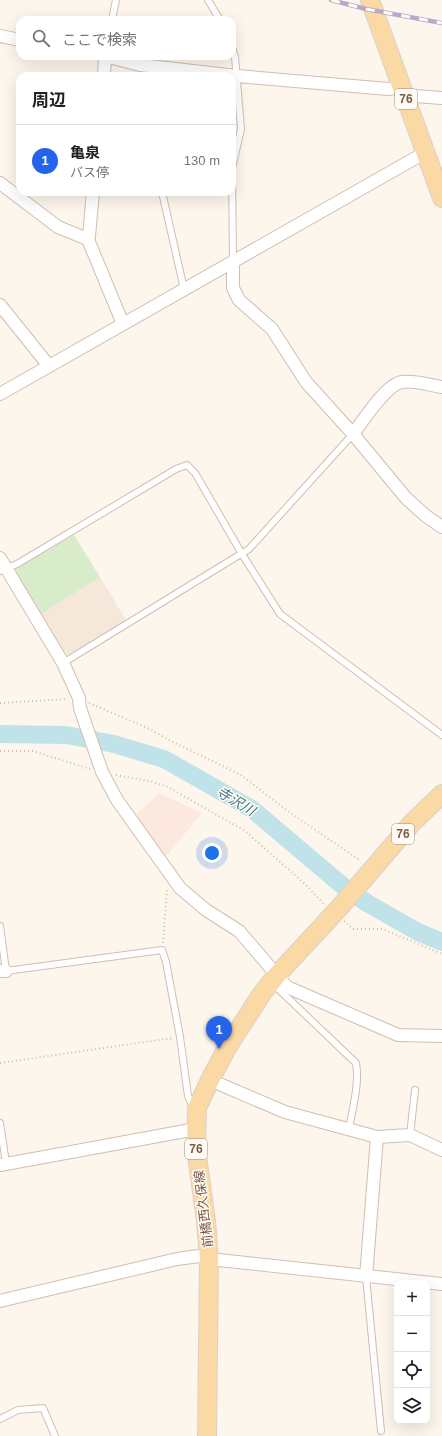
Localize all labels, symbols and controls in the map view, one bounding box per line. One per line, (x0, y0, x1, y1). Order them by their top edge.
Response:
search box (16, 16, 236, 60)
icon: search (30, 27, 52, 49)
text: ここで検索 (62, 31, 137, 48)
road number: 76 (395, 89, 417, 109)
text: 周辺 (32, 91, 66, 110)
text: 亀泉 (70, 144, 100, 161)
text: 1 (41, 153, 49, 168)
text: 130 m (184, 153, 220, 168)
text: バス停 (70, 165, 109, 180)
water label: 寺沢川 (214, 783, 260, 820)
road number: 76 (392, 824, 414, 844)
your location (202, 843, 222, 863)
pin: 1 (206, 1016, 232, 1049)
road number: 76 (185, 1139, 207, 1159)
street label: 前橋西久保線 (191, 1169, 216, 1249)
map controls (394, 1280, 430, 1424)
button: + (394, 1280, 430, 1316)
button: − (394, 1316, 430, 1352)
button: locate (394, 1352, 430, 1388)
button: layers (394, 1388, 430, 1424)

